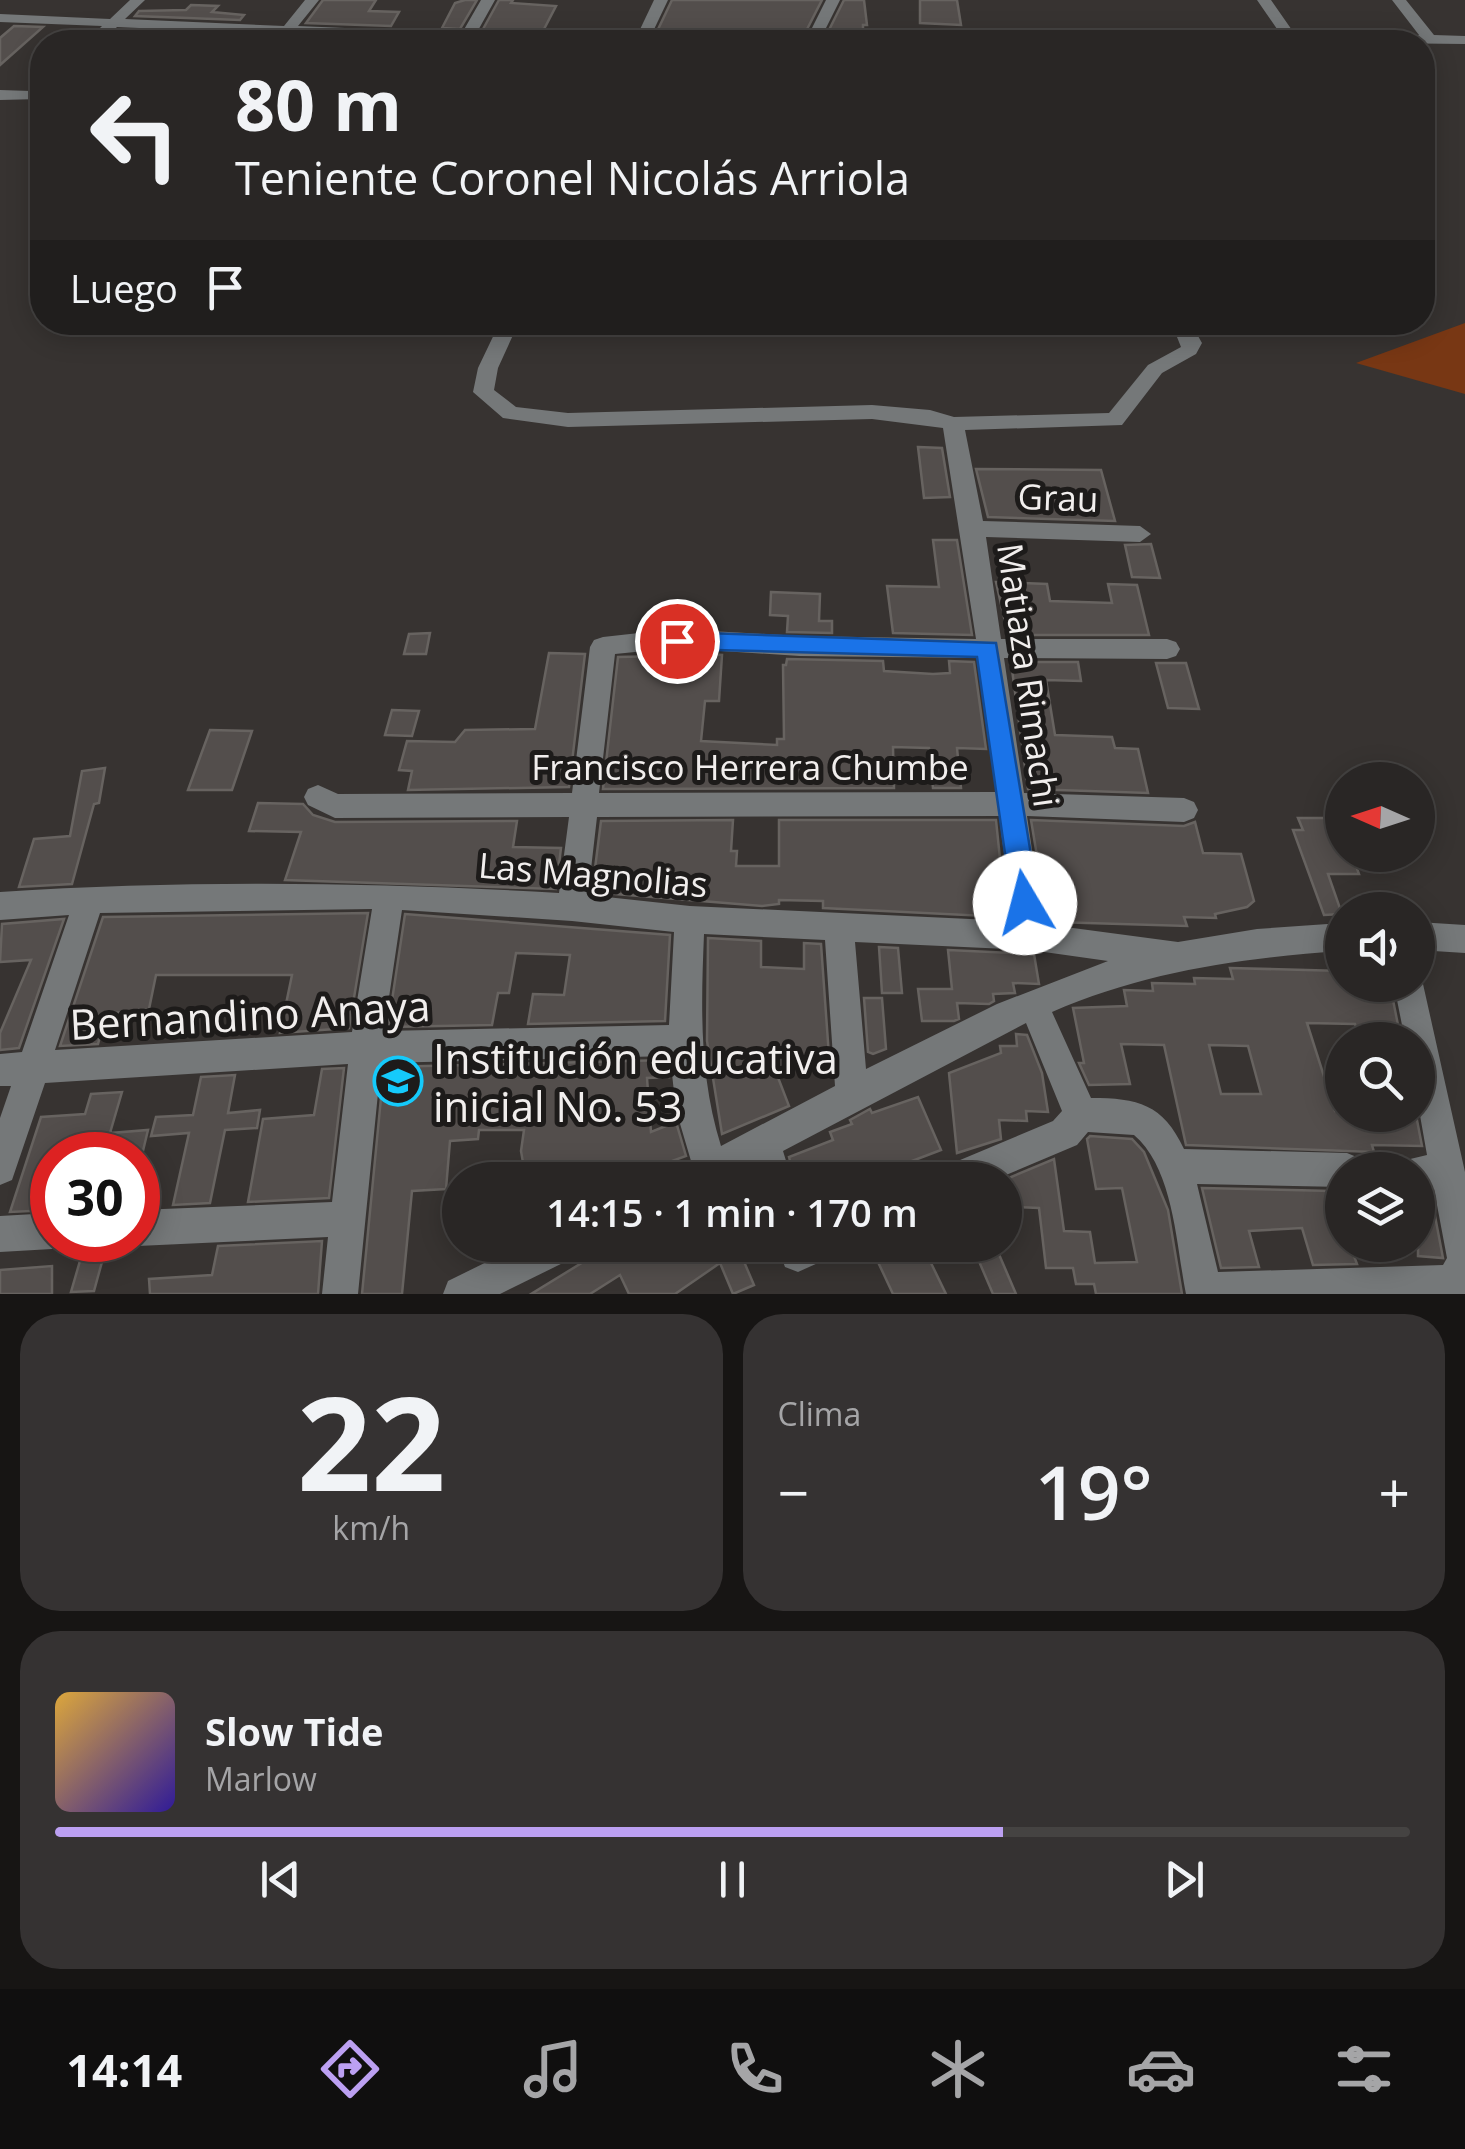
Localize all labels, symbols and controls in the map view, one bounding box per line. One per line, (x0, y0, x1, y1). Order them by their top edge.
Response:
text: 80 m (235, 56, 402, 152)
icon: left (70, 70, 200, 200)
text: Teniente Coronel Nicolás Arriola (235, 147, 910, 208)
icon: arrive (198, 260, 253, 315)
text: Luego (70, 262, 178, 314)
street label: Grau (1017, 472, 1099, 522)
street label: Matiaza Rimachi (987, 540, 1071, 810)
pin (635, 599, 720, 684)
icon: arrive (650, 614, 705, 669)
street label: Francisco Herrera Chumbe (531, 743, 969, 790)
north arrow (1325, 762, 1435, 872)
map controls (1325, 762, 1435, 1262)
street label: Las Magnolias (477, 841, 709, 907)
position arrow (973, 851, 1077, 955)
button: sound (1325, 892, 1435, 1002)
street label: Bernandino Anaya (68, 976, 432, 1052)
button: search (1325, 1022, 1435, 1132)
place label: Institución educativa inicial No. 53 (433, 1029, 838, 1134)
school or university icon: Institución educativa inicial No. 53 (372, 1055, 424, 1107)
speed limit sign: 30 (30, 1132, 160, 1262)
button: layers (1325, 1152, 1435, 1262)
text: 14:15 · 1 min · 170 m (546, 1186, 918, 1238)
text: 22 (297, 1352, 446, 1529)
text: Clima (778, 1392, 861, 1435)
text: 19° (1035, 1440, 1153, 1542)
text: − (778, 1454, 809, 1529)
text: + (1379, 1454, 1410, 1529)
text: km/h (332, 1506, 410, 1549)
text: Slow Tide (205, 1705, 384, 1757)
text: Marlow (205, 1757, 317, 1800)
icon: previous (253, 1852, 308, 1907)
icon: pause (705, 1852, 760, 1907)
icon: next (1157, 1852, 1212, 1907)
icon: directions (315, 2034, 385, 2104)
icon: music (518, 2034, 588, 2104)
icon: phone (720, 2034, 790, 2104)
icon: climate (923, 2034, 993, 2104)
icon: car (1126, 2034, 1196, 2104)
icon: filters (1329, 2034, 1399, 2104)
text: 14:14 (66, 2039, 182, 2100)

